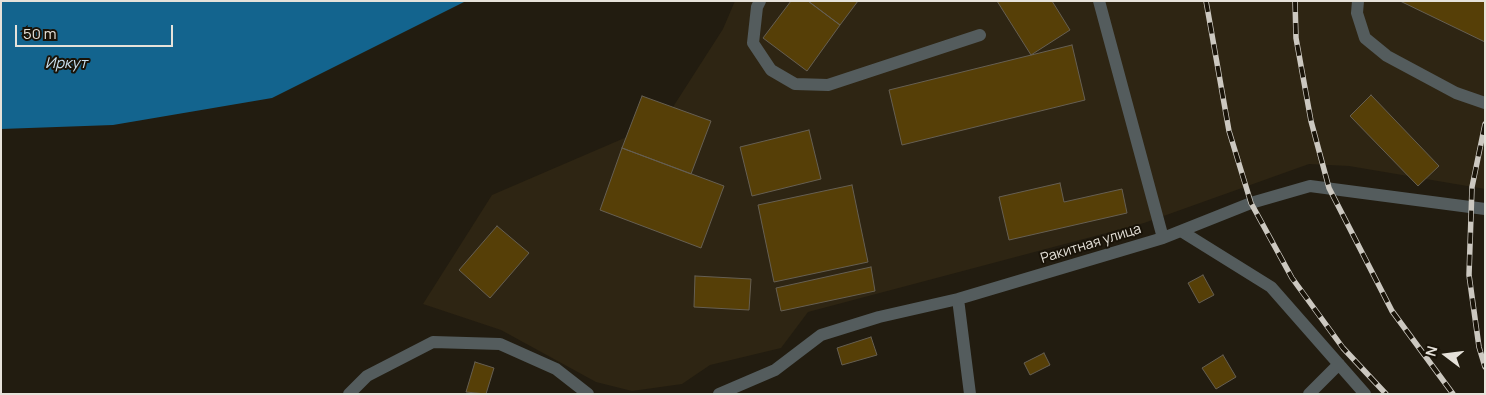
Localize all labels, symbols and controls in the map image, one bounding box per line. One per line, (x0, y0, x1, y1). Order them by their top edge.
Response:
scale bar (18, 15, 175, 47)
text: 50 m (23, 23, 57, 44)
water label: Иркут (45, 55, 87, 73)
street label: Ракитная улица (1039, 221, 1143, 267)
north arrow (1421, 330, 1471, 380)
text: N (1421, 344, 1442, 358)

